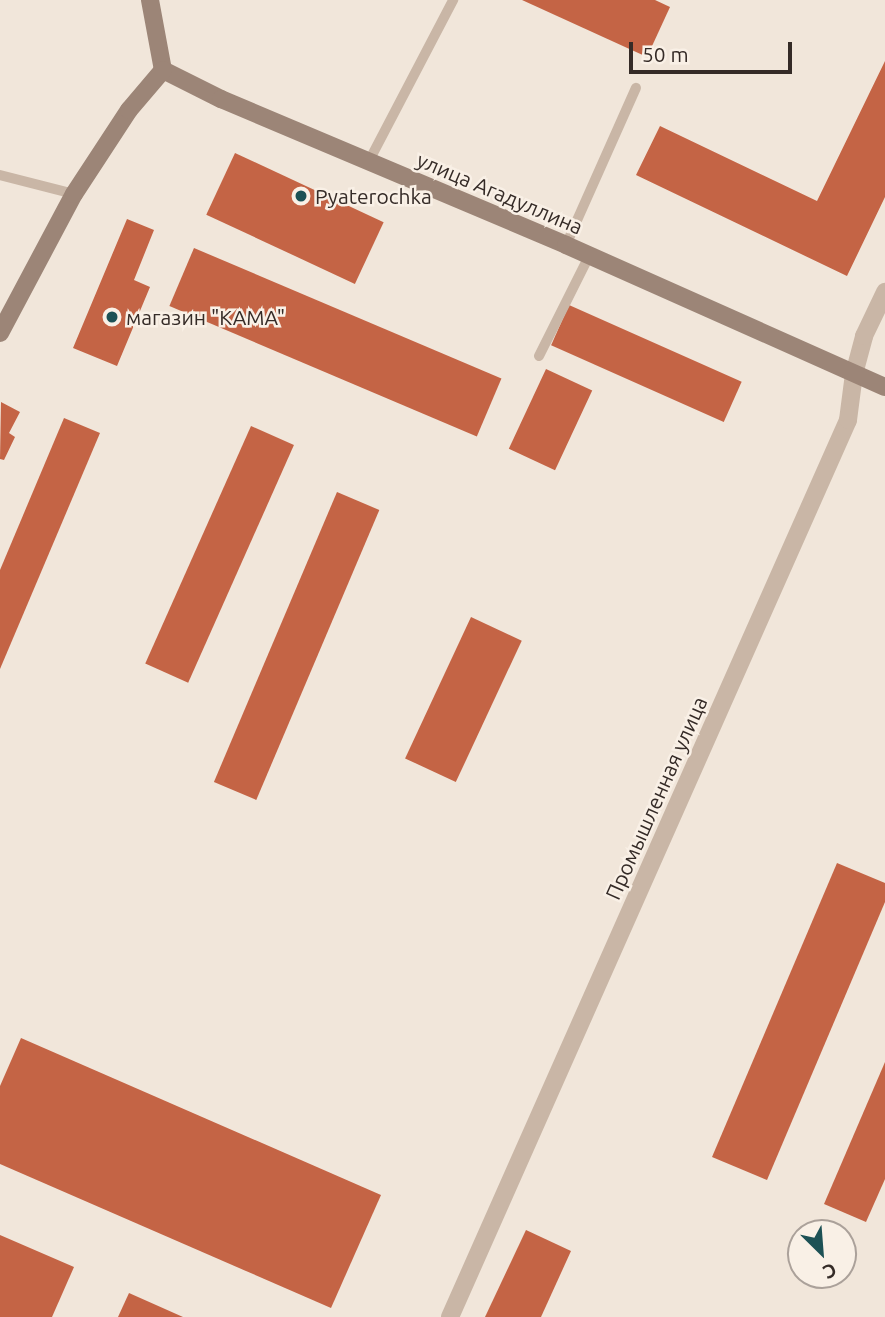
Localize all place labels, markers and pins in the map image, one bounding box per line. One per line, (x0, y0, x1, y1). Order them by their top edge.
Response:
place label: Pyaterochka (315, 183, 432, 209)
marker: Pyaterochka (293, 188, 309, 204)
place label: магазин "КАМА" (126, 304, 285, 330)
marker: магазин "КАМА" (104, 309, 120, 325)

